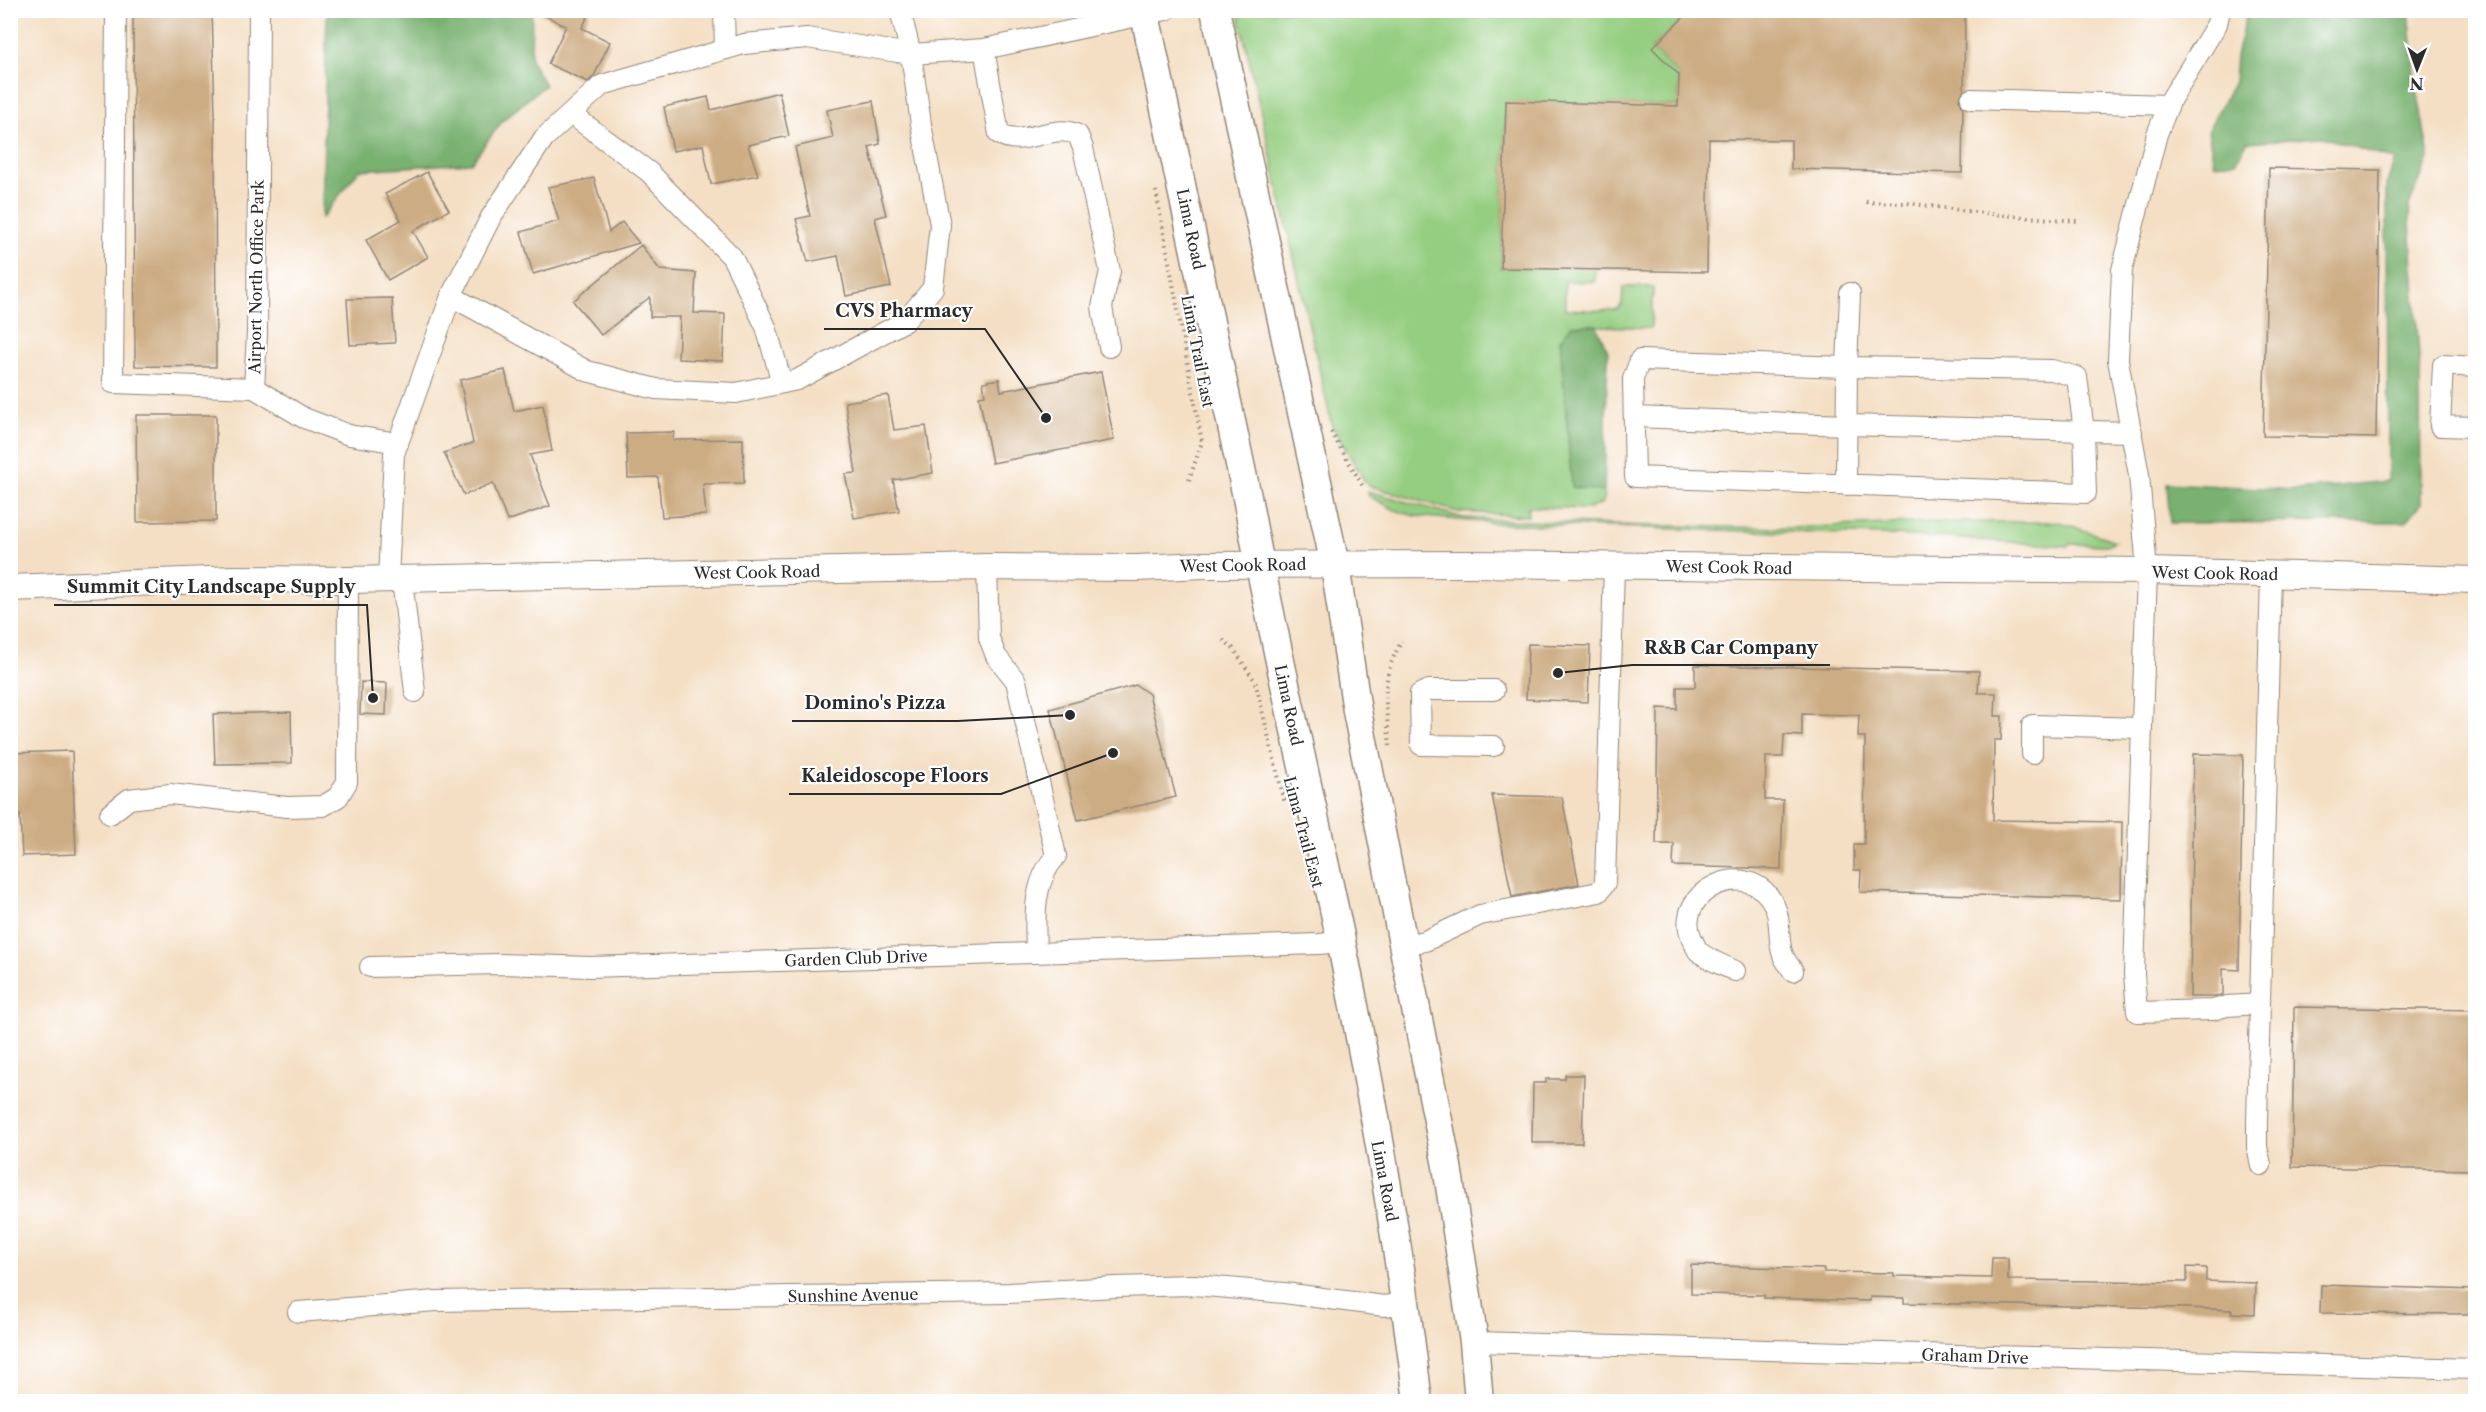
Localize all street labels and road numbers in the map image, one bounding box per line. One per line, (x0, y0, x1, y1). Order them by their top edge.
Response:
street label: Airport North Office Park (244, 179, 268, 375)
street label: Lima Road (1173, 187, 1209, 272)
street label: Lima Trail East (1177, 293, 1219, 409)
street label: West Cook Road (1179, 554, 1307, 576)
street label: West Cook Road (1665, 556, 1793, 578)
street label: West Cook Road (693, 561, 821, 583)
street label: West Cook Road (2151, 562, 2279, 584)
street label: Lima Road (1271, 663, 1307, 748)
street label: Lima Trail East (1280, 774, 1329, 890)
street label: Garden Club Drive (784, 946, 928, 970)
street label: Lima Road (1367, 1139, 1403, 1224)
street label: Sunshine Avenue (787, 1284, 919, 1306)
street label: Graham Drive (1921, 1344, 2029, 1368)

